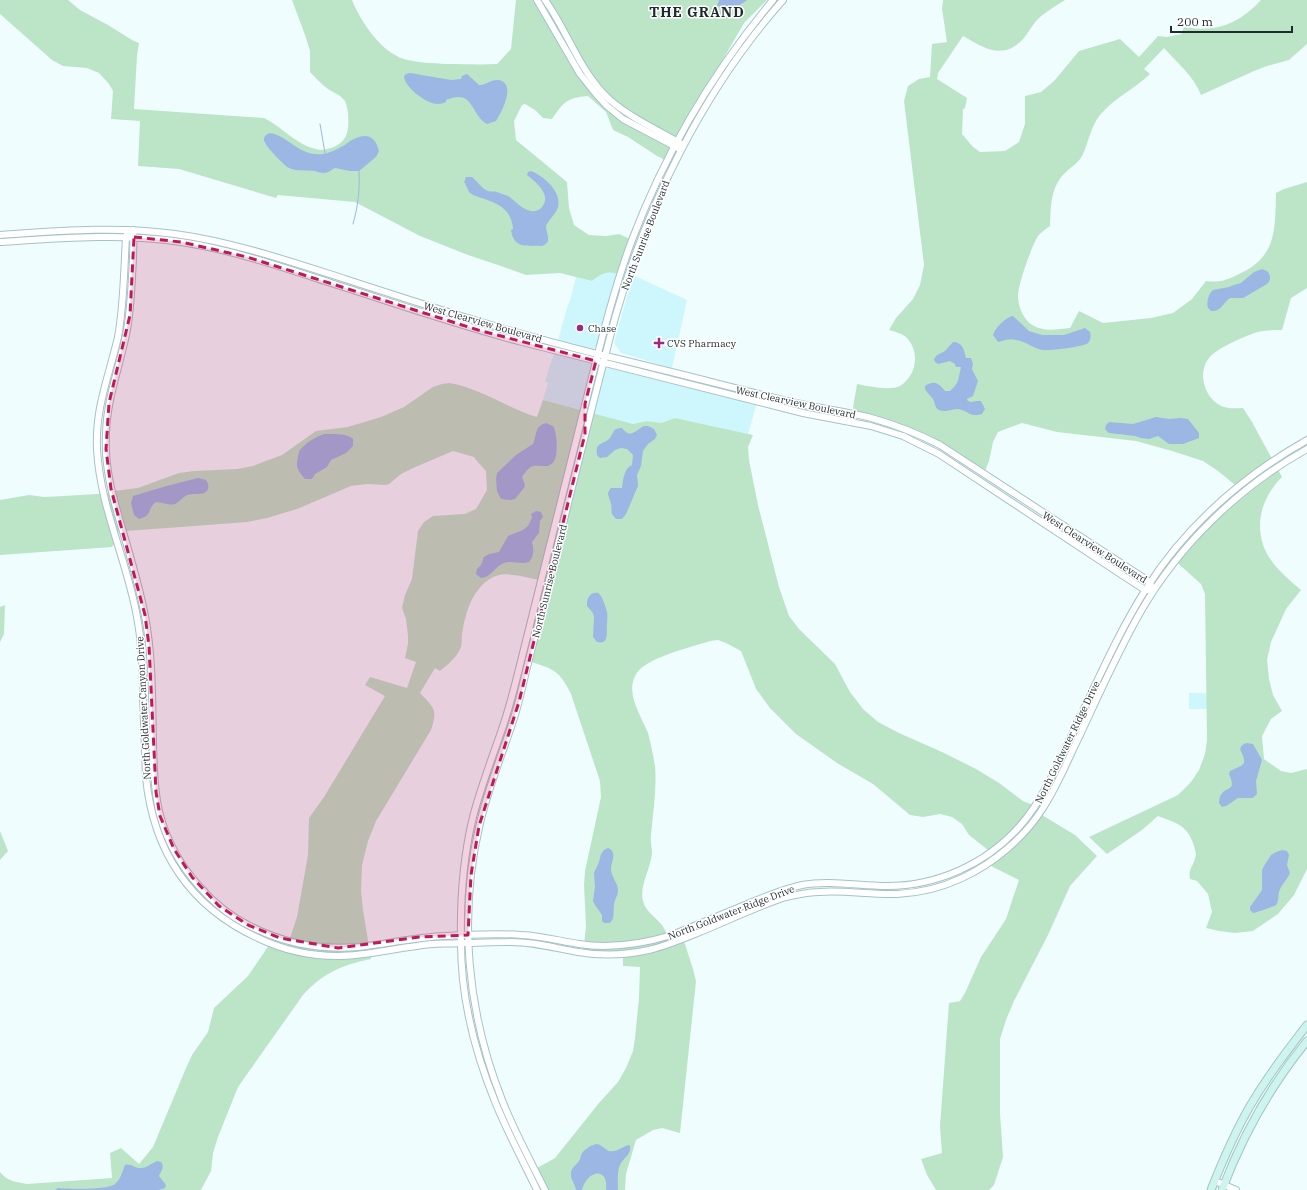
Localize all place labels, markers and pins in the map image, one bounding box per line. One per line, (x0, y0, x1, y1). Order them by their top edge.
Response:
place label: Chase (588, 322, 616, 335)
marker: Chase (575, 323, 585, 333)
place label: CVS Pharmacy (667, 337, 737, 350)
marker: CVS Pharmacy (654, 338, 664, 348)

